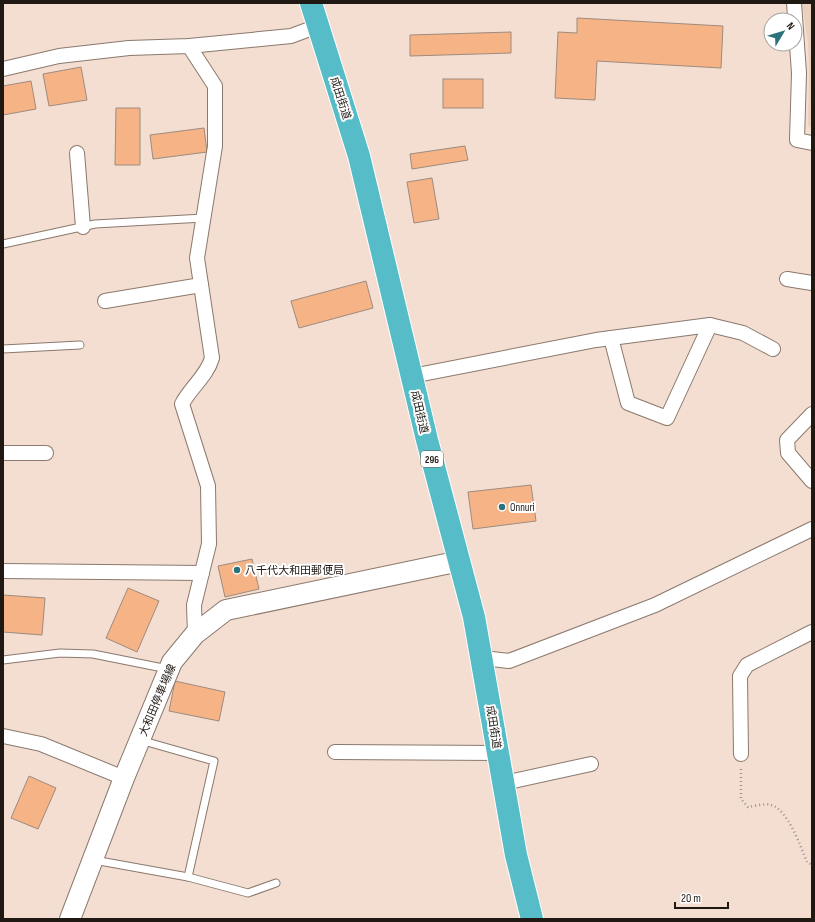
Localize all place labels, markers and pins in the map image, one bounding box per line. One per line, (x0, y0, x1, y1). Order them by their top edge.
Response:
place label: Onnuri (510, 501, 535, 514)
marker: Onnuri (497, 502, 507, 512)
place label: 八千代大和田郵便局 (245, 564, 344, 577)
marker: 八千代大和田郵便局 (232, 565, 242, 575)

